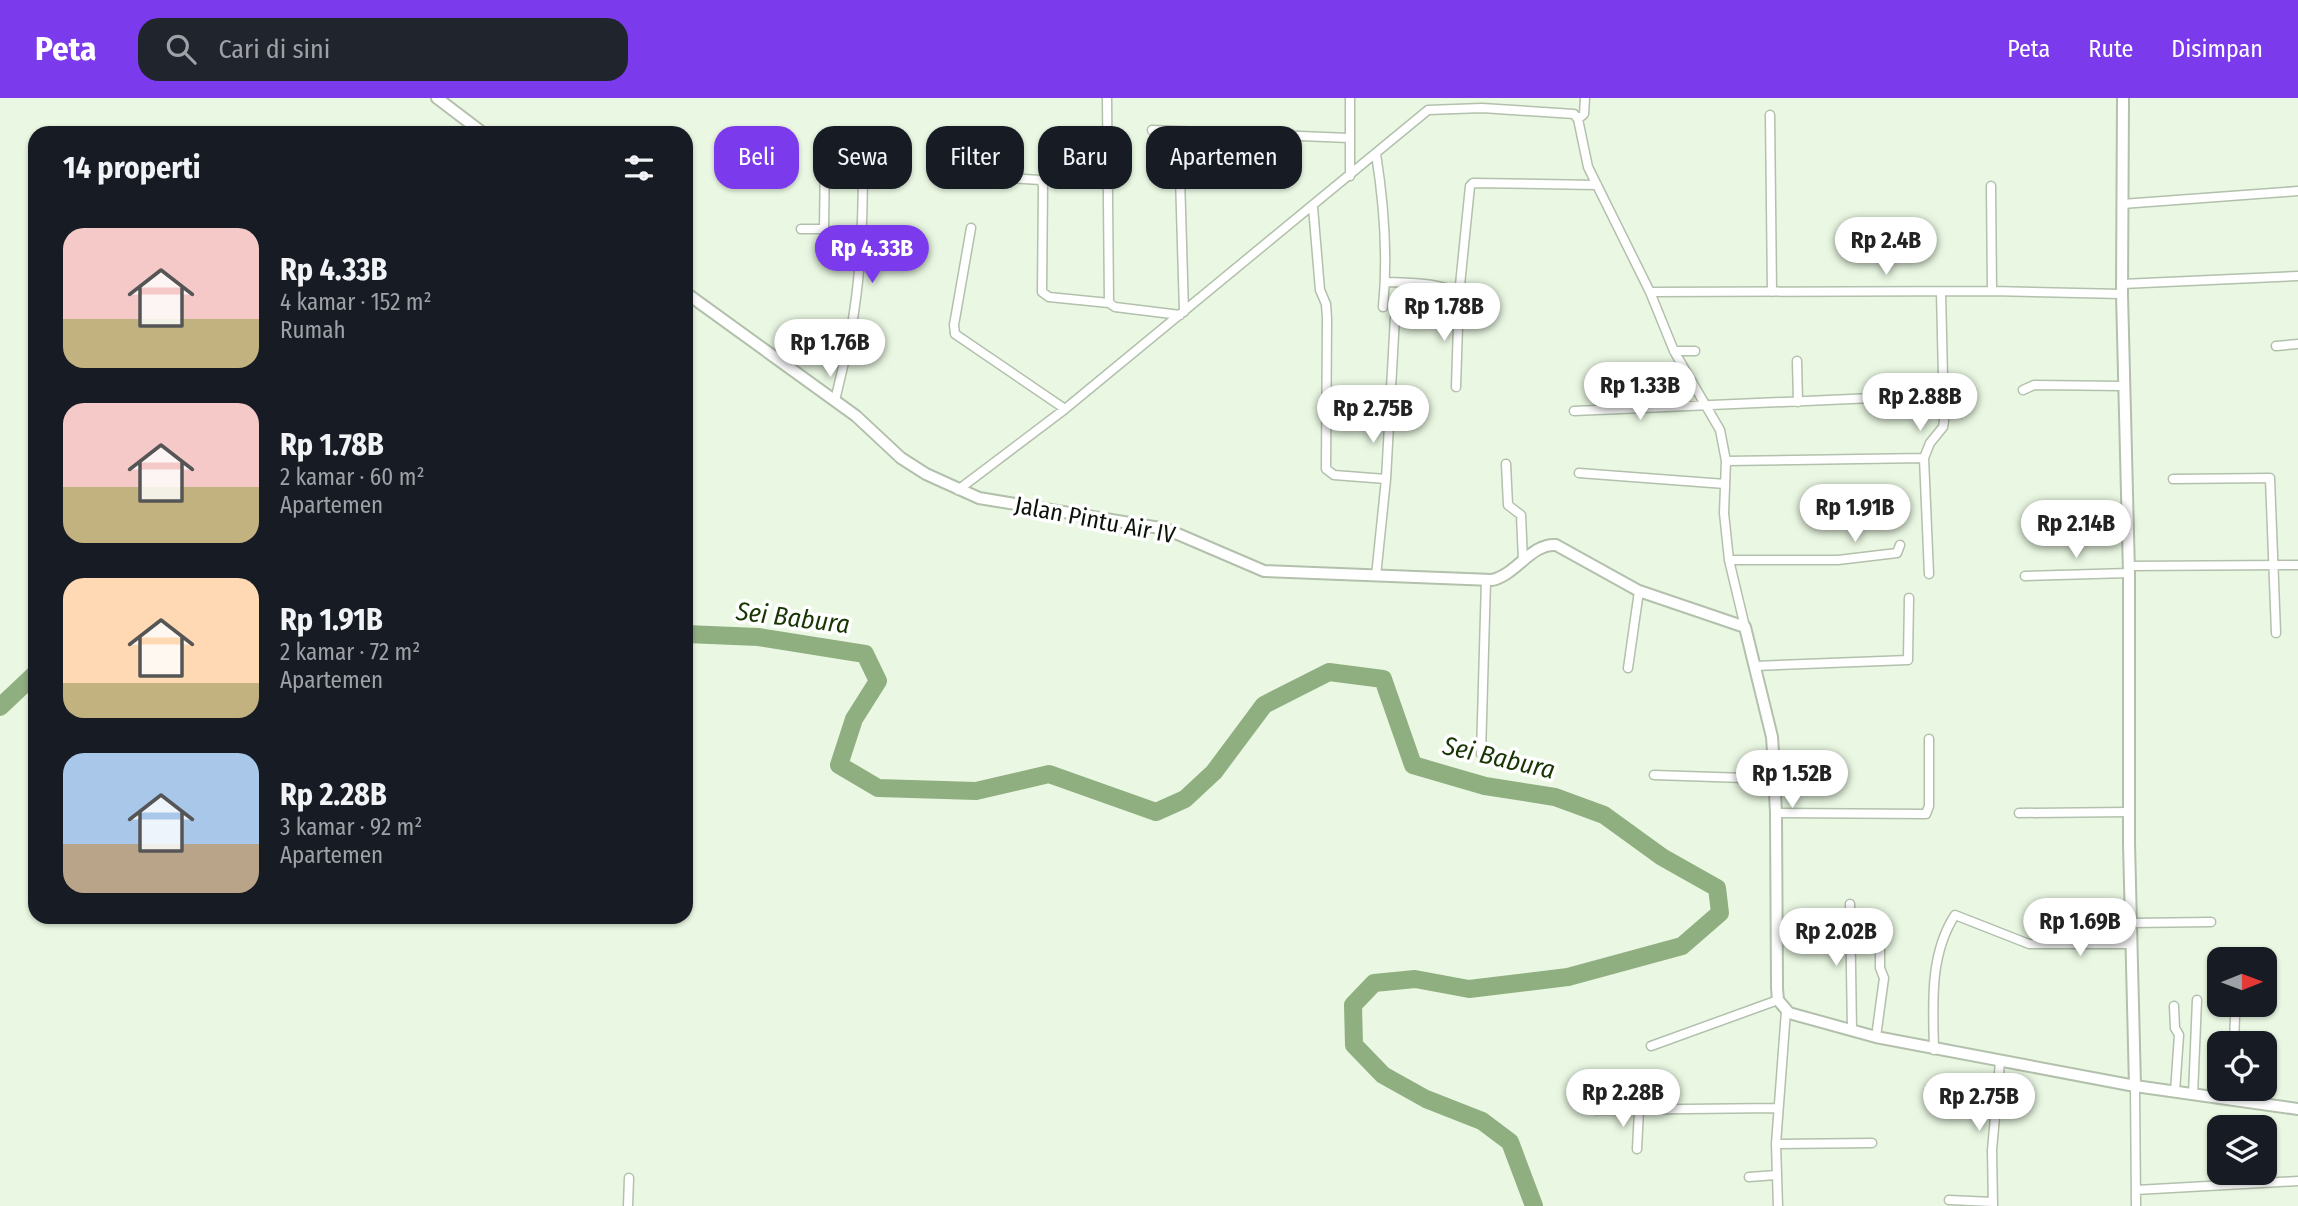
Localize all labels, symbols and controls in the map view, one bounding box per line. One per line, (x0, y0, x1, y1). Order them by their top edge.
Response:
search box (138, 18, 628, 81)
text: Peta (35, 29, 96, 69)
icon: search (162, 30, 200, 68)
text: Cari di sini (218, 34, 330, 65)
text: Peta (2007, 35, 2050, 63)
text: Rute (2088, 35, 2133, 63)
text: Disimpan (2171, 35, 2263, 63)
chip: Beli (714, 126, 799, 189)
chip: Sewa (813, 126, 912, 189)
chip: Filter (926, 126, 1024, 189)
chip: Baru (1038, 126, 1132, 189)
chip: Apartemen (1146, 126, 1302, 189)
icon: filters (620, 149, 658, 187)
text: 14 properti (63, 150, 201, 186)
pin: Rp 2.4B (1821, 218, 1951, 277)
pin: Rp 4.33B (800, 226, 944, 285)
text: Rp 2.4B (1851, 226, 1921, 254)
text: Rp 4.33B (831, 234, 913, 262)
text: Rp 4.33B (280, 252, 387, 288)
icon: home (119, 256, 203, 340)
pin: Rp 1.78B (1372, 284, 1516, 343)
text: 4 kamar · 152 m² (280, 288, 432, 316)
text: Rp 1.78B (1404, 292, 1484, 320)
text: Rumah (280, 316, 346, 344)
pin: Rp 1.76B (758, 320, 902, 379)
text: Rp 1.76B (790, 328, 870, 356)
pin: Rp 1.33B (1568, 362, 1712, 422)
text: Rp 1.33B (1600, 371, 1680, 399)
pin: Rp 2.88B (1848, 374, 1992, 433)
text: Rp 2.88B (1878, 382, 1962, 410)
pin: Rp 2.75B (1301, 386, 1445, 445)
text: Rp 2.75B (1333, 394, 1413, 422)
text: Rp 1.78B (280, 427, 384, 463)
icon: home (119, 431, 203, 515)
text: 2 kamar · 60 m² (280, 463, 425, 491)
pin: Rp 1.91B (1783, 484, 1927, 544)
text: Apartemen (280, 491, 383, 519)
street label: Jalan Pintu Air IV (1012, 491, 1178, 549)
text: Rp 1.91B (1816, 493, 1894, 521)
pin: Rp 2.14B (2004, 500, 2148, 560)
text: Rp 2.14B (2037, 509, 2115, 537)
water label: Sei Babura (733, 596, 852, 640)
text: Rp 1.91B (280, 602, 383, 638)
icon: home (119, 606, 203, 690)
text: 2 kamar · 72 m² (280, 638, 420, 666)
text: Apartemen (280, 666, 383, 694)
water label: Sei Babura (1439, 730, 1558, 786)
pin: Rp 1.52B (1720, 750, 1864, 810)
text: Rp 1.52B (1752, 759, 1832, 787)
text: Rp 2.28B (280, 777, 387, 813)
icon: home (119, 781, 203, 865)
text: 3 kamar · 92 m² (280, 813, 422, 841)
text: Apartemen (280, 841, 383, 869)
pin: Rp 1.69B (2008, 898, 2152, 958)
text: Rp 1.69B (2039, 907, 2121, 935)
pin: Rp 2.02B (1764, 908, 1908, 968)
text: Rp 2.02B (1795, 917, 1877, 945)
north arrow (2207, 947, 2277, 1017)
map controls (2207, 947, 2277, 1185)
button: locate (2207, 1031, 2277, 1101)
pin: Rp 2.28B (1551, 1070, 1695, 1129)
pin: Rp 2.75B (1907, 1074, 2051, 1133)
text: Rp 2.28B (1582, 1078, 1664, 1106)
text: Rp 2.75B (1939, 1082, 2019, 1110)
button: layers (2207, 1115, 2277, 1185)

